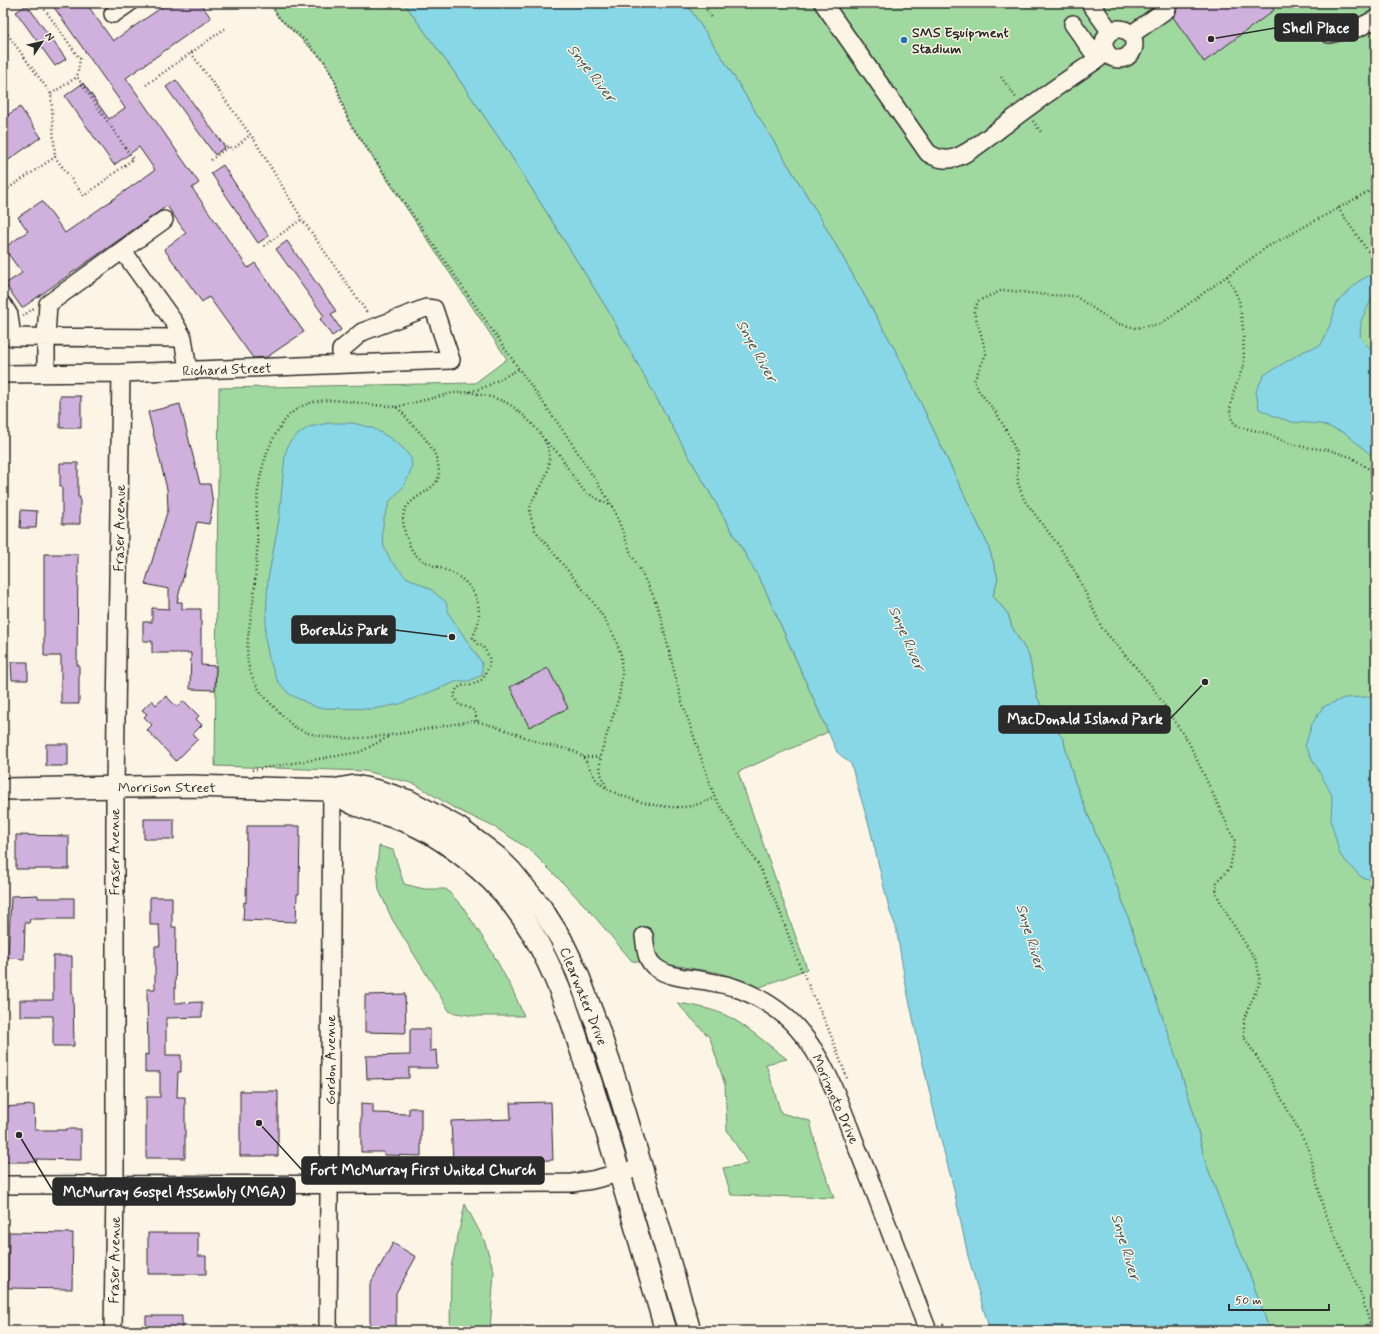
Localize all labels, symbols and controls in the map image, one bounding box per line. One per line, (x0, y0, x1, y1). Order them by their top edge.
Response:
callout: Shell Place (1275, 14, 1358, 41)
text: Shell Place (1283, 19, 1350, 39)
north arrow (22, 22, 62, 62)
place label: SMS Equipment Stadium (912, 24, 1010, 58)
text: N (42, 30, 57, 44)
marker: SMS Equipment Stadium (899, 35, 909, 45)
water label: Snye River (562, 41, 621, 108)
water label: Snye River (731, 317, 782, 388)
street label: Richard Street (182, 359, 273, 381)
street label: Fraser Avenue (110, 484, 130, 572)
water label: Snye River (883, 603, 930, 676)
callout: Borealis Park (292, 616, 395, 643)
text: Borealis Park (300, 621, 389, 641)
callout: MacDonald Island Park (999, 706, 1170, 733)
text: MacDonald Island Park (1007, 710, 1163, 730)
street label: Morrison Street (118, 779, 216, 797)
street label: Fraser Avenue (106, 808, 124, 896)
water label: Snye River (1010, 902, 1050, 975)
street label: Clearwater Drive (555, 945, 611, 1048)
street label: Gordon Avenue (322, 1015, 340, 1105)
street label: Morimoto Drive (807, 1052, 863, 1147)
callout: Fort McMurray First United Church (302, 1157, 544, 1184)
text: Fort McMurray First United Church (310, 1161, 536, 1181)
callout: McMurray Gospel Assembly (MGA) (53, 1178, 295, 1205)
text: McMurray Gospel Assembly (MGA) (63, 1183, 286, 1203)
water label: Snye River (1105, 1212, 1145, 1285)
street label: Fraser Avenue (105, 1216, 125, 1304)
scale bar (1229, 1286, 1329, 1312)
text: 50 m (1235, 1293, 1262, 1309)

